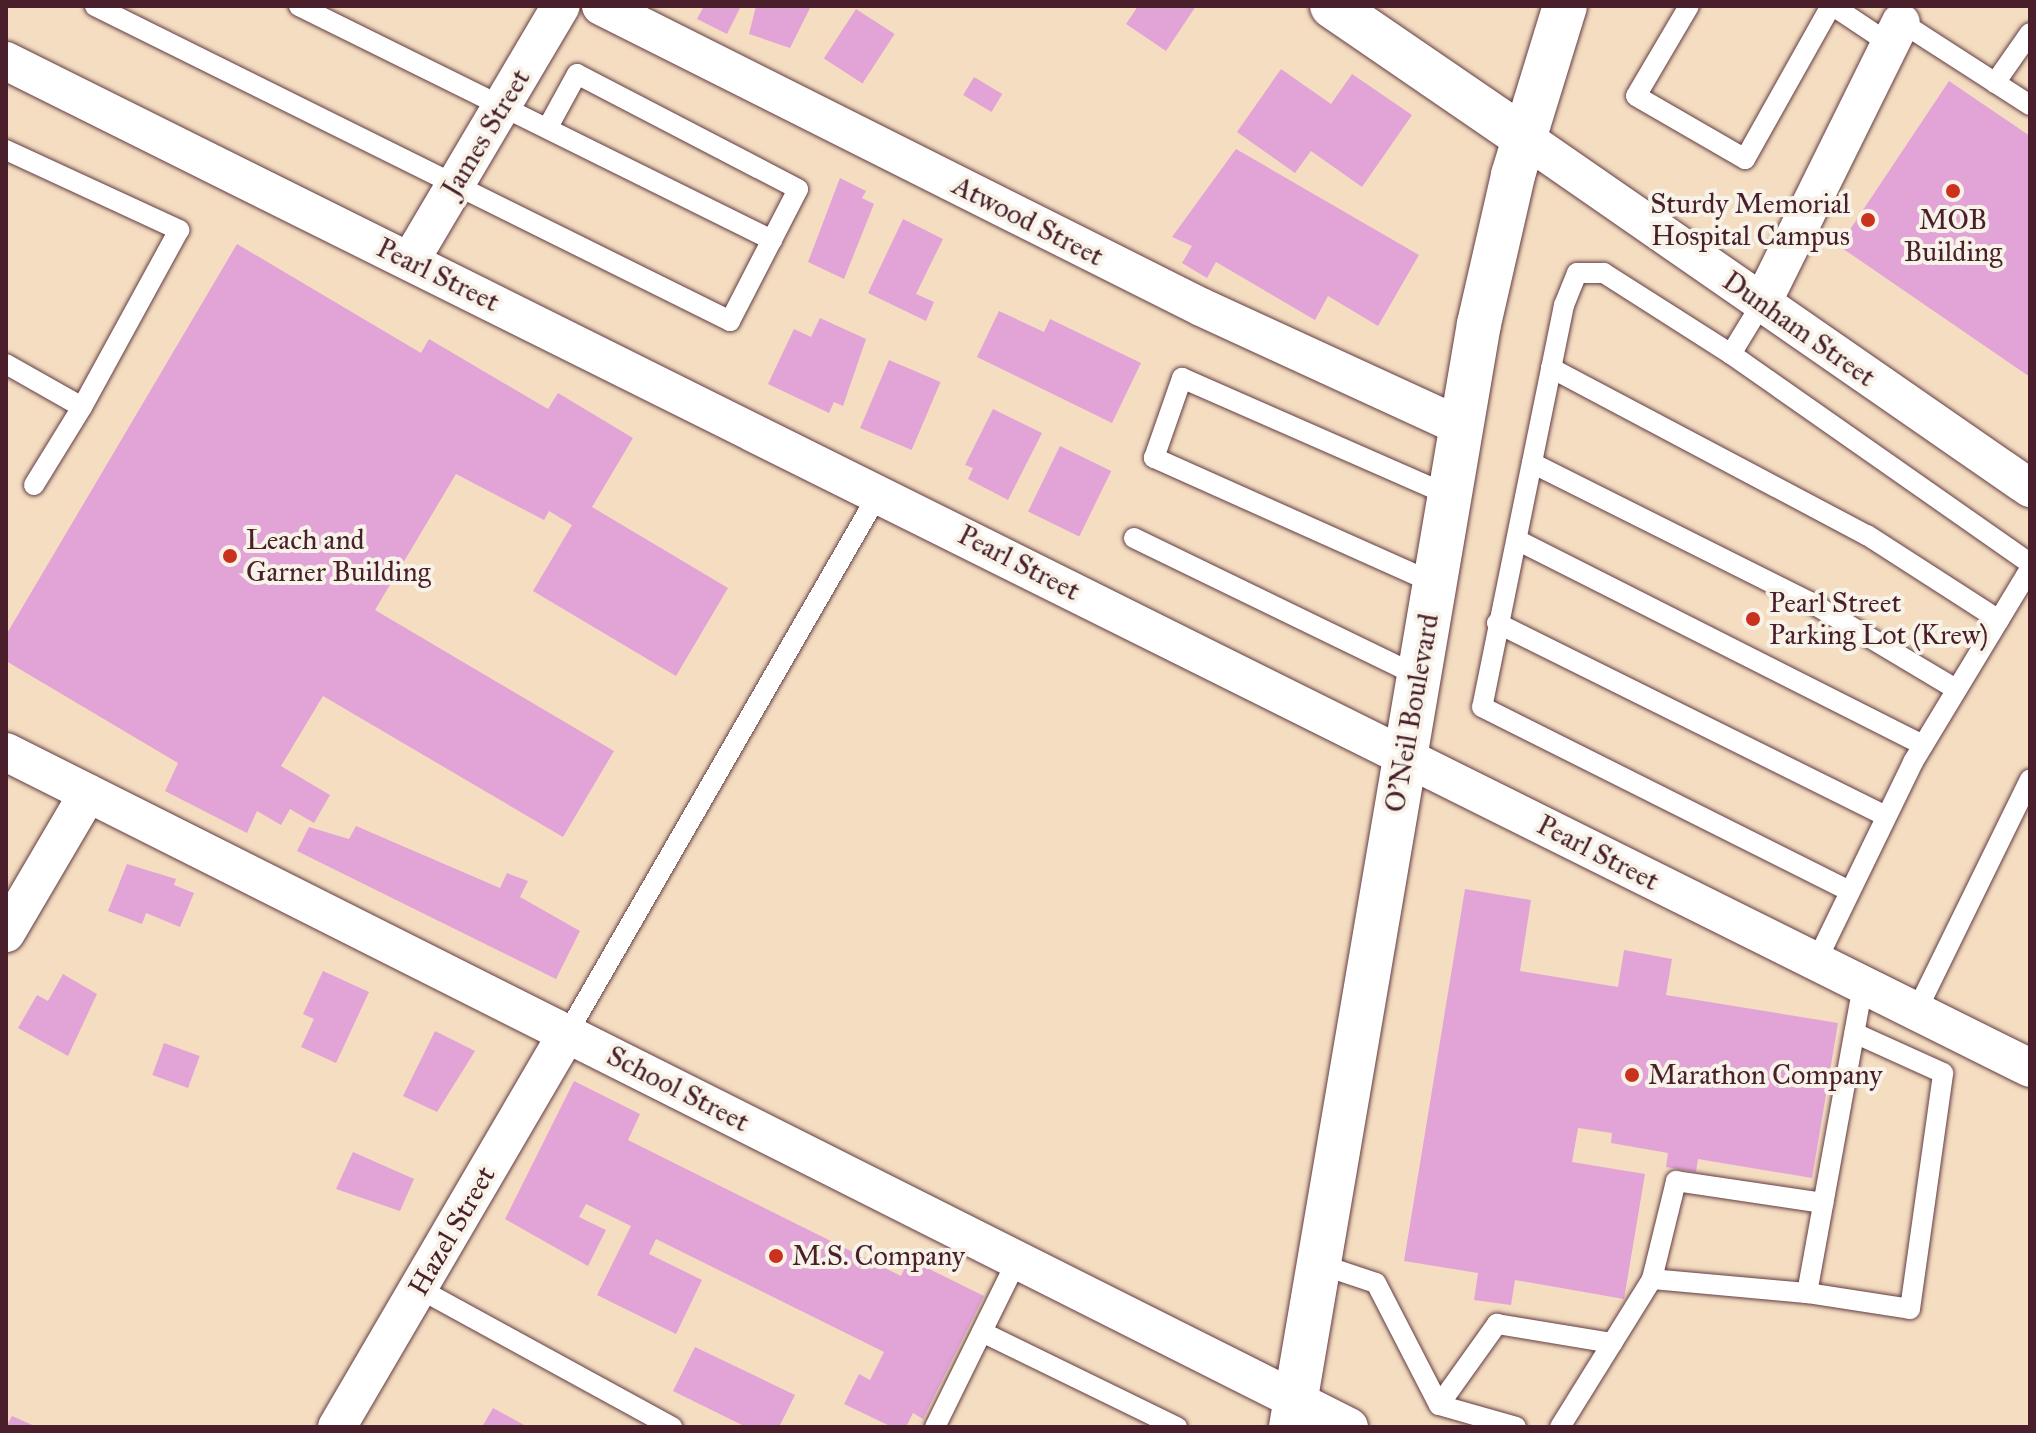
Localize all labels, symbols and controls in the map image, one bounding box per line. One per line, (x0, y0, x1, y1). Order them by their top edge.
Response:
street label: James Street (435, 63, 537, 203)
street label: Atwood Street (947, 169, 1109, 273)
marker: MOB Building (1944, 182, 1962, 200)
place label: Sturdy Memorial Hospital Campus (1650, 187, 1850, 253)
place label: MOB Building (1904, 203, 2002, 269)
marker: Sturdy Memorial Hospital Campus (1857, 209, 1879, 231)
street label: Pearl Street (371, 231, 505, 319)
street label: Dunham Street (1716, 264, 1882, 394)
street label: Pearl Street (952, 518, 1086, 608)
place label: Leach and Garner Building (246, 523, 431, 589)
marker: Leach and Garner Building (221, 547, 239, 565)
place label: Pearl Street Parking Lot (Krew) (1769, 586, 1988, 652)
marker: Pearl Street Parking Lot (Krew) (1744, 610, 1762, 628)
street label: O'Neil Boulevard (1378, 611, 1446, 815)
street label: Pearl Street (1531, 808, 1665, 898)
street label: School Street (601, 1039, 755, 1139)
place label: Marathon Company (1648, 1058, 1882, 1092)
marker: Marathon Company (1623, 1066, 1641, 1084)
street label: Hazel Street (401, 1160, 503, 1302)
place label: M.S. Company (792, 1239, 965, 1273)
marker: M.S. Company (767, 1247, 785, 1265)

